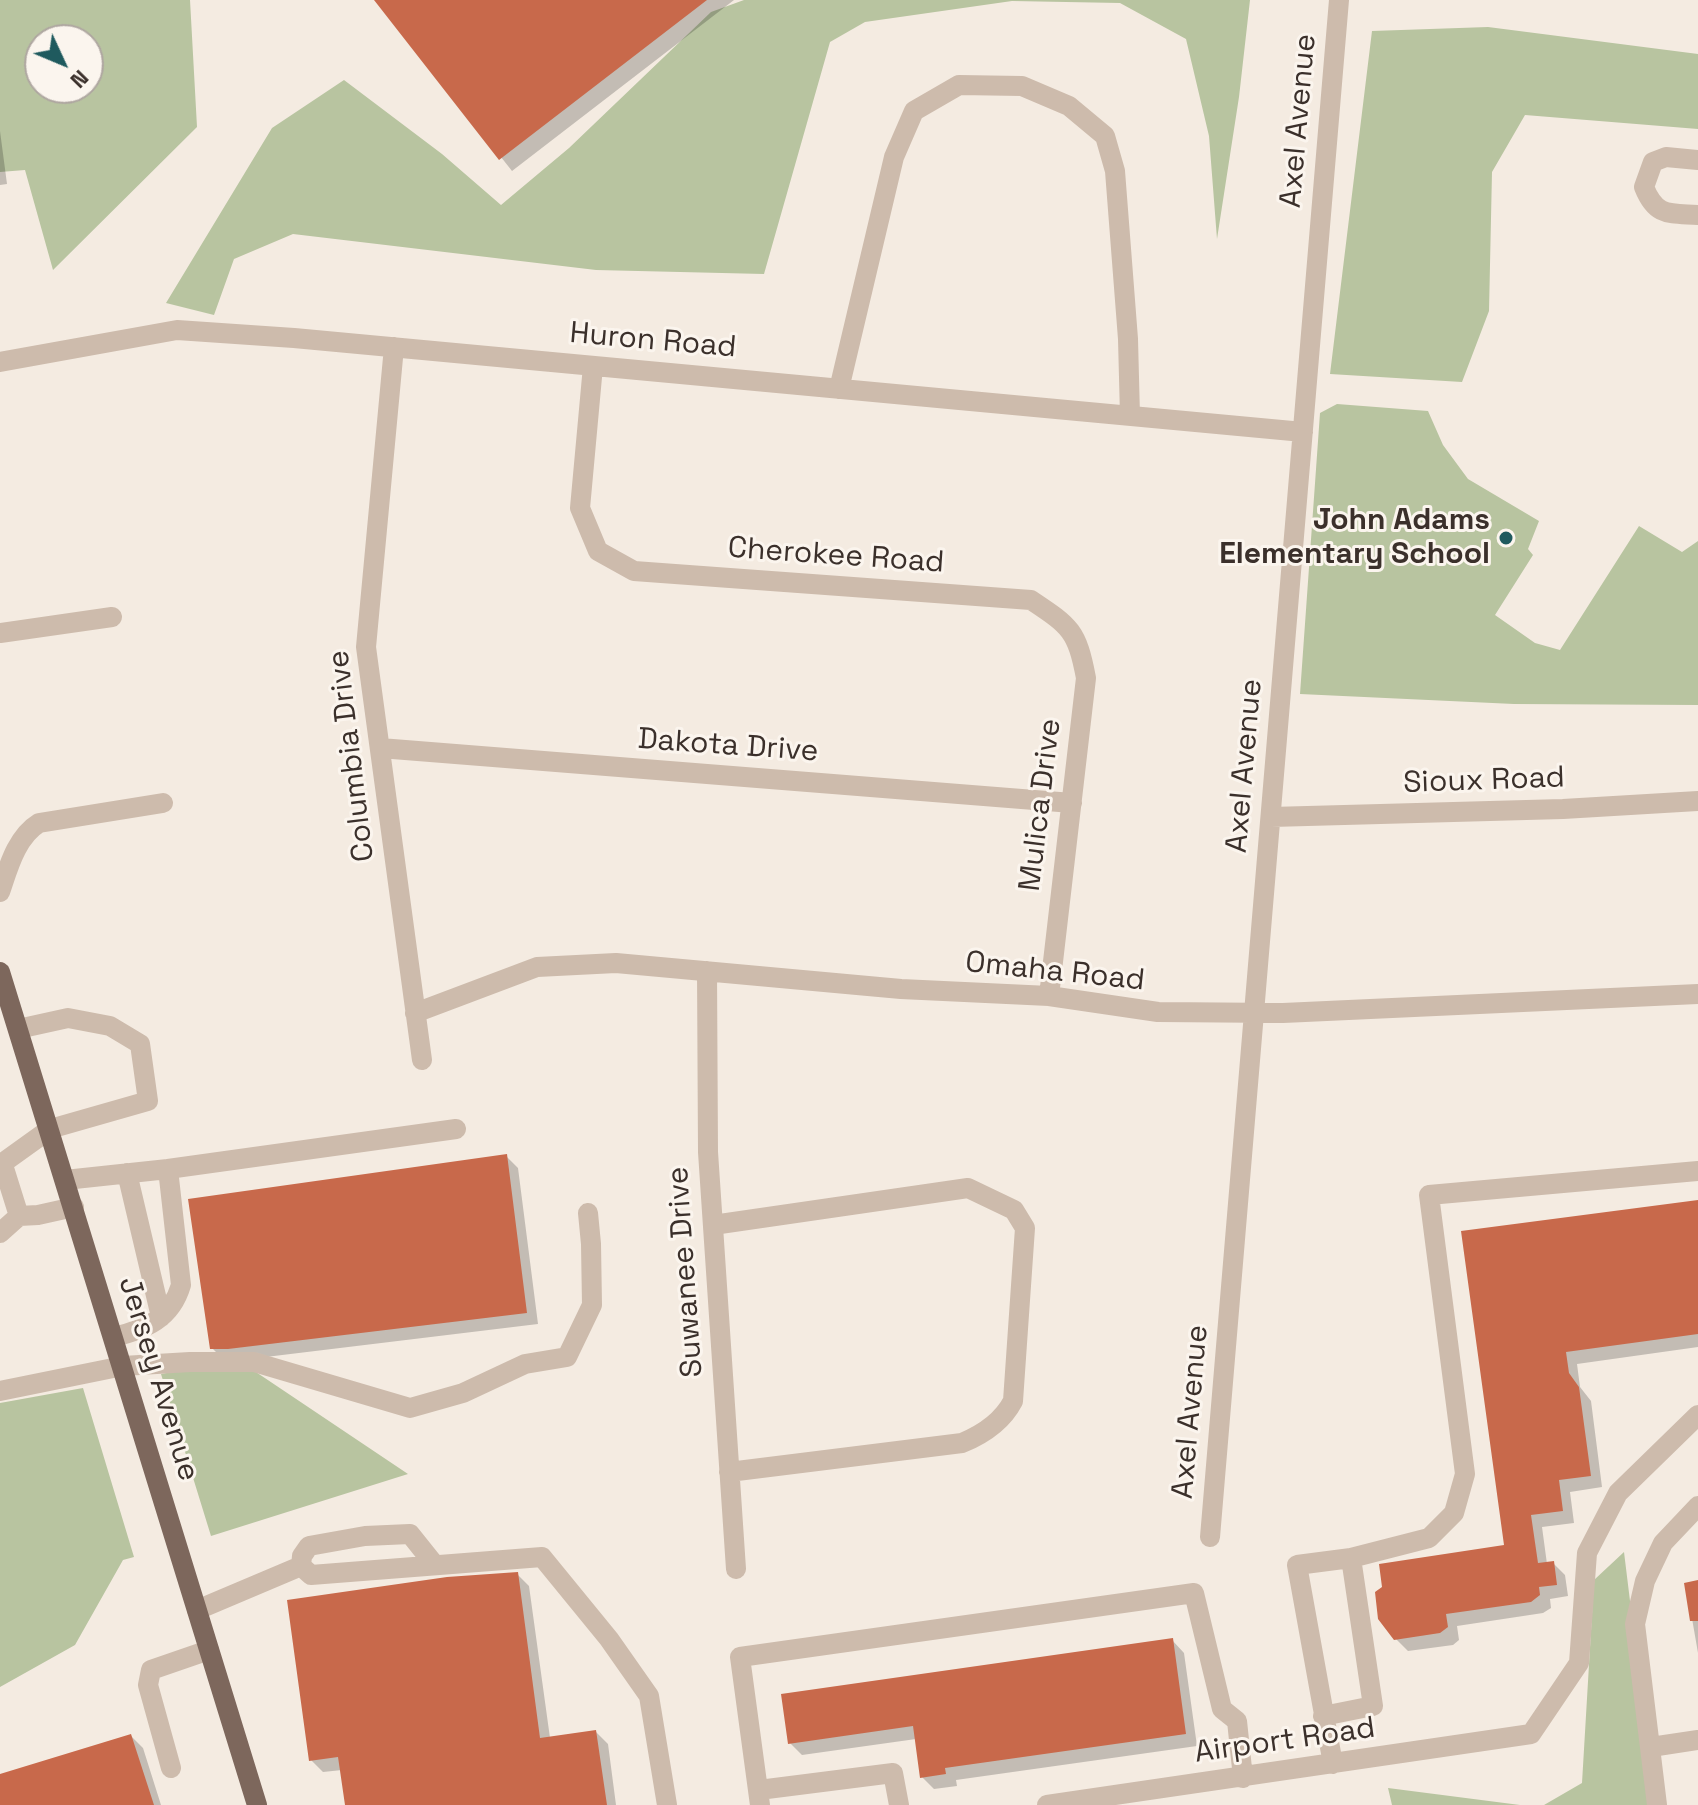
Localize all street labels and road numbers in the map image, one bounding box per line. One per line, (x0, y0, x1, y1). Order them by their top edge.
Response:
street label: Axel Avenue (1273, 33, 1325, 209)
street label: Huron Road (568, 316, 738, 366)
street label: Cherokee Road (727, 530, 945, 582)
street label: Columbia Drive (321, 648, 383, 864)
street label: Axel Avenue (1219, 678, 1271, 854)
street label: Mulica Drive (1013, 717, 1069, 893)
street label: Dakota Drive (636, 722, 820, 770)
street label: Sioux Road (1403, 760, 1565, 802)
street label: Omaha Road (964, 945, 1146, 999)
street label: Suwanee Drive (661, 1165, 711, 1379)
street label: Jersey Avenue (110, 1273, 206, 1485)
street label: Axel Avenue (1165, 1324, 1217, 1500)
street label: Airport Road (1192, 1711, 1378, 1771)

